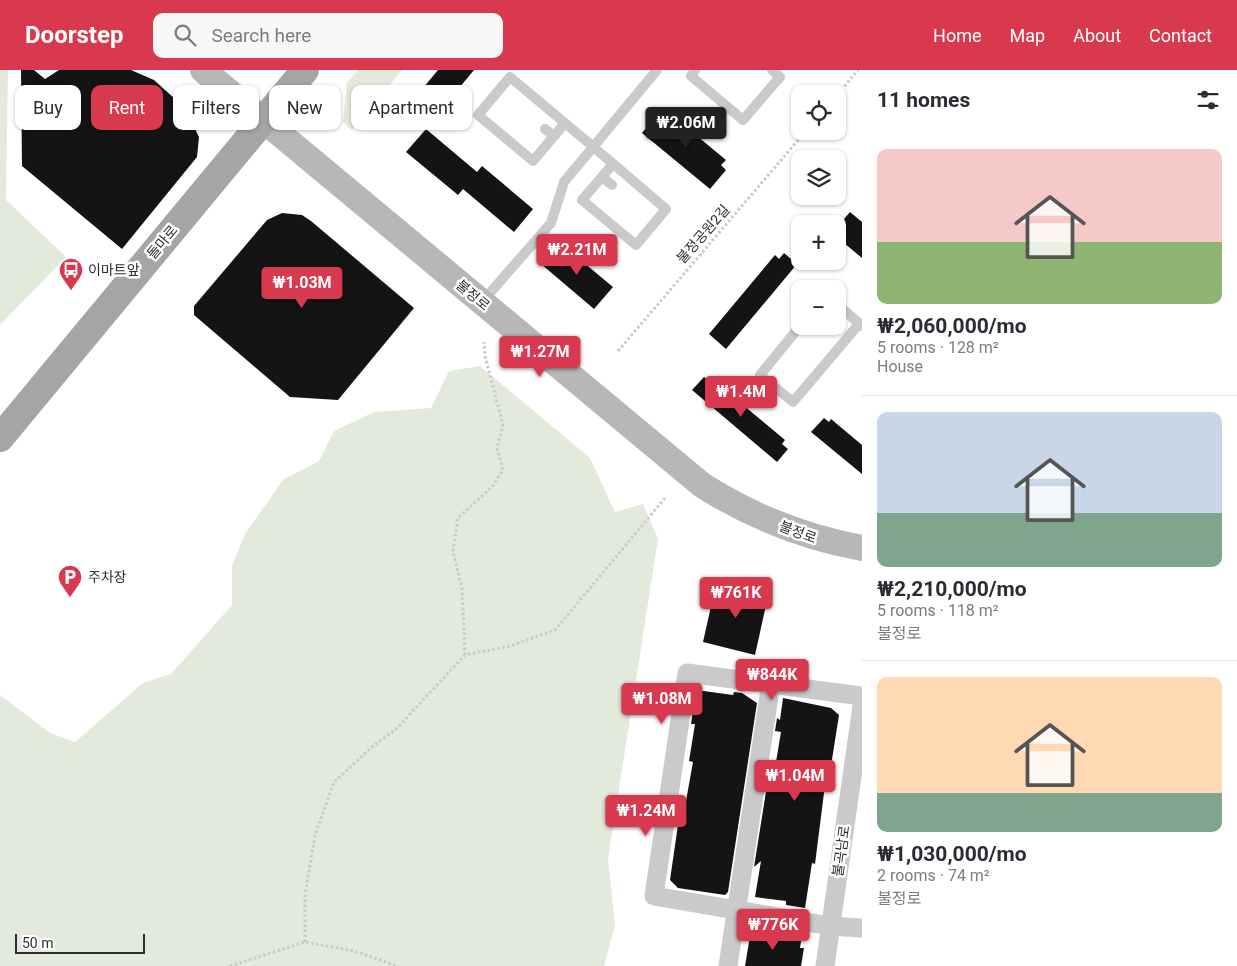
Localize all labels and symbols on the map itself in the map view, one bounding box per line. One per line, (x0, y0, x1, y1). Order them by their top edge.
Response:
pin: ₩2.06M (645, 106, 727, 149)
street label: 불정공원2길 (673, 201, 733, 267)
street label: 돌마로 (143, 222, 181, 262)
pin: ₩2.21M (536, 234, 618, 276)
bus stop icon: 이마트앞 (58, 257, 84, 291)
place label: 이마트앞 (88, 262, 140, 278)
pin: ₩1.03M (261, 266, 343, 309)
street label: 불정로 (453, 276, 493, 314)
pin: ₩1.27M (499, 336, 581, 378)
pin: ₩1.4M (706, 376, 776, 418)
street label: 불정로 (777, 518, 819, 546)
parking icon: 주차장 (57, 564, 83, 598)
place label: 주차장 (88, 569, 127, 585)
pin: ₩761K (701, 576, 771, 619)
pin: ₩844K (737, 658, 807, 701)
pin: ₩1.08M (621, 682, 703, 725)
pin: ₩1.04M (754, 760, 836, 802)
pin: ₩1.24M (605, 794, 687, 837)
street label: 불곡남로 (829, 824, 853, 878)
pin: ₩776K (738, 908, 808, 951)
scale bar (15, 931, 145, 954)

